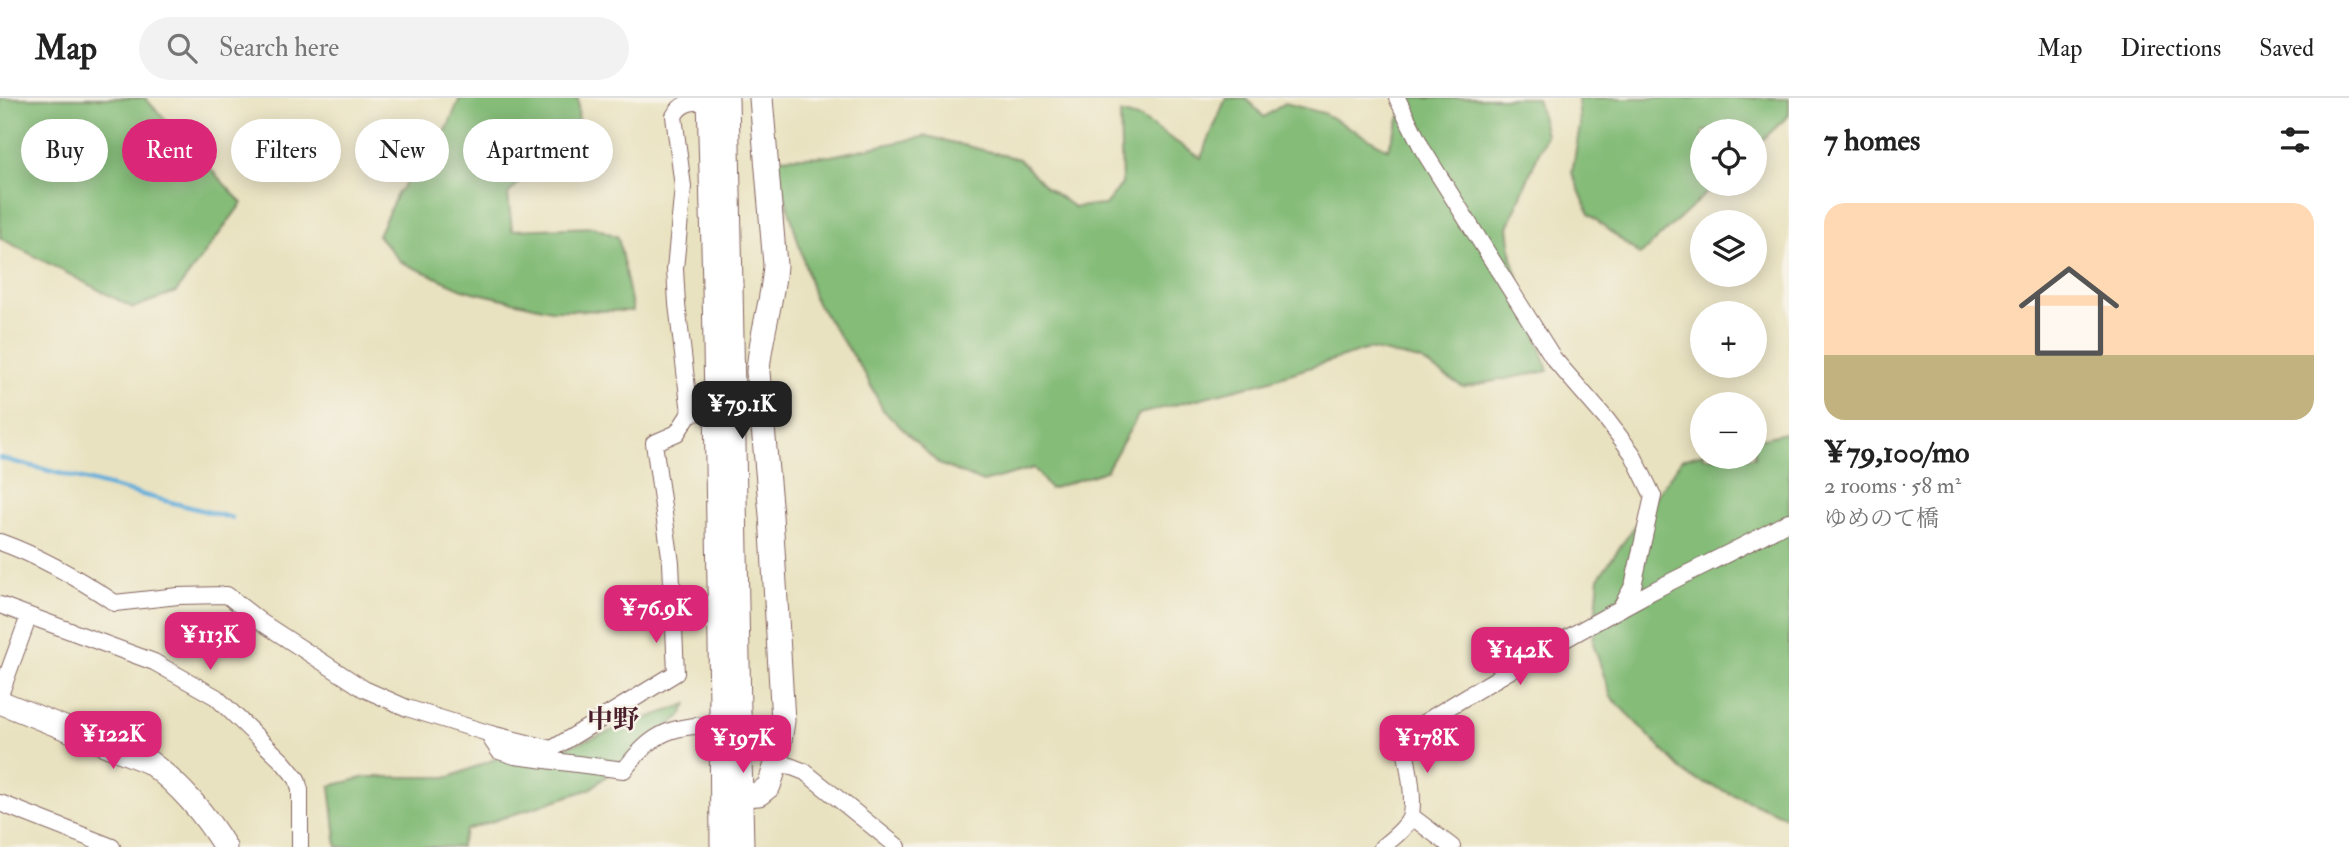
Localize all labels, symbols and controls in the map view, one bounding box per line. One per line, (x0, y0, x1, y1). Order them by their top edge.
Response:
search box (139, 17, 629, 80)
text: Map (35, 28, 97, 69)
icon: search (163, 29, 201, 67)
text: Search here (219, 32, 339, 64)
text: Map (2037, 33, 2082, 64)
text: Directions (2120, 33, 2221, 64)
text: Saved (2259, 33, 2314, 64)
chip: Buy (21, 119, 108, 182)
chip: Rent (122, 119, 217, 182)
chip: Filters (231, 119, 341, 182)
chip: New (355, 119, 449, 182)
chip: Apartment (463, 119, 613, 182)
map controls (1690, 119, 1767, 469)
button: locate (1690, 119, 1767, 196)
icon: filters (2276, 121, 2314, 159)
text: 7 homes (1824, 122, 1920, 159)
button: layers (1690, 210, 1767, 287)
icon: home (2006, 248, 2132, 374)
button: + (1690, 301, 1767, 378)
pin: ¥79.1K (685, 382, 799, 441)
text: ¥79.1K (708, 389, 776, 418)
button: − (1690, 392, 1767, 469)
text: ¥79,100/mo (1824, 434, 1970, 471)
text: 2 rooms · 58 m² (1824, 471, 1961, 500)
text: ゆめのて橋 (1824, 504, 1939, 533)
pin: ¥76.9K (599, 586, 713, 645)
text: ¥76.9K (620, 593, 692, 622)
pin: ¥113K (161, 612, 259, 672)
text: ¥113K (181, 620, 239, 649)
pin: ¥142K (1471, 628, 1569, 687)
text: ¥142K (1487, 635, 1553, 664)
district label: 中野 (587, 704, 639, 736)
pin: ¥122K (64, 712, 162, 771)
pin: ¥197K (694, 716, 792, 775)
pin: ¥178K (1378, 716, 1476, 775)
text: ¥122K (81, 719, 145, 748)
text: ¥197K (711, 723, 775, 752)
text: ¥178K (1396, 723, 1458, 752)

